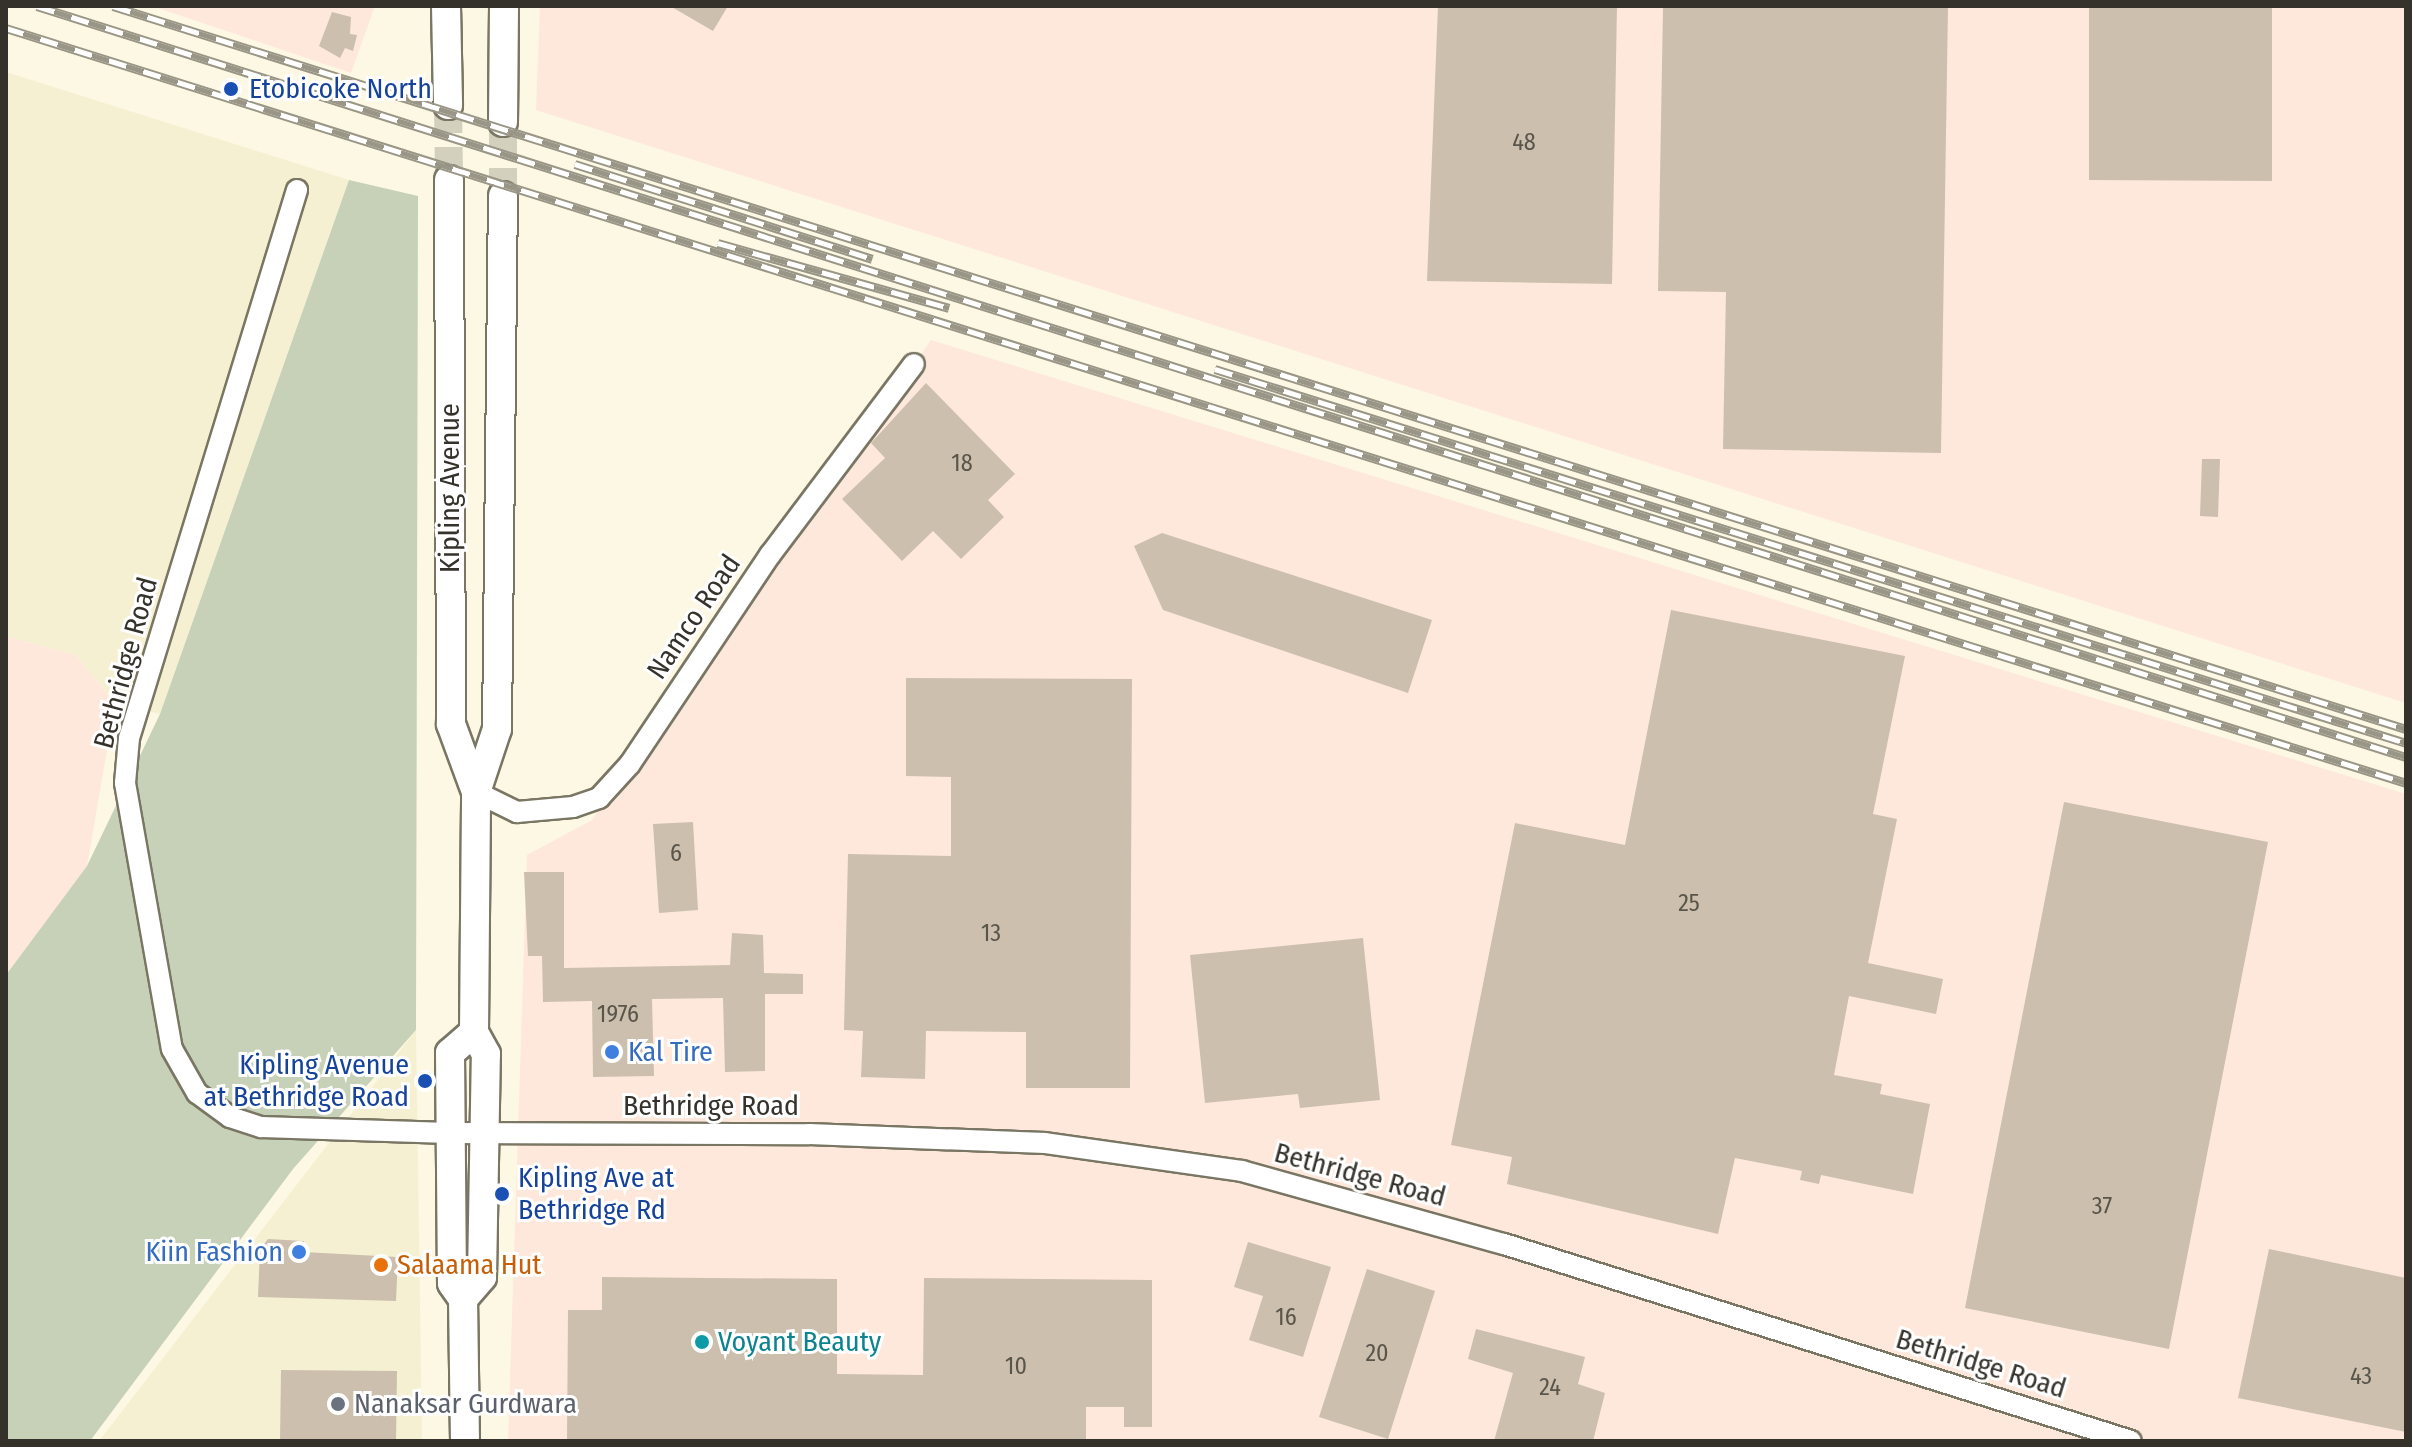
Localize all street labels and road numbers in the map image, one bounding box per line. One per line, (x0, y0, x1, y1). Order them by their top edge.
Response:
street label: Kipling Avenue (433, 403, 467, 573)
street label: Namco Road (640, 548, 748, 686)
street label: Bethridge Road (87, 574, 165, 752)
street label: Bethridge Road (623, 1089, 799, 1123)
street label: Bethridge Road (1271, 1136, 1449, 1214)
street label: Bethridge Road (1892, 1322, 2070, 1406)

